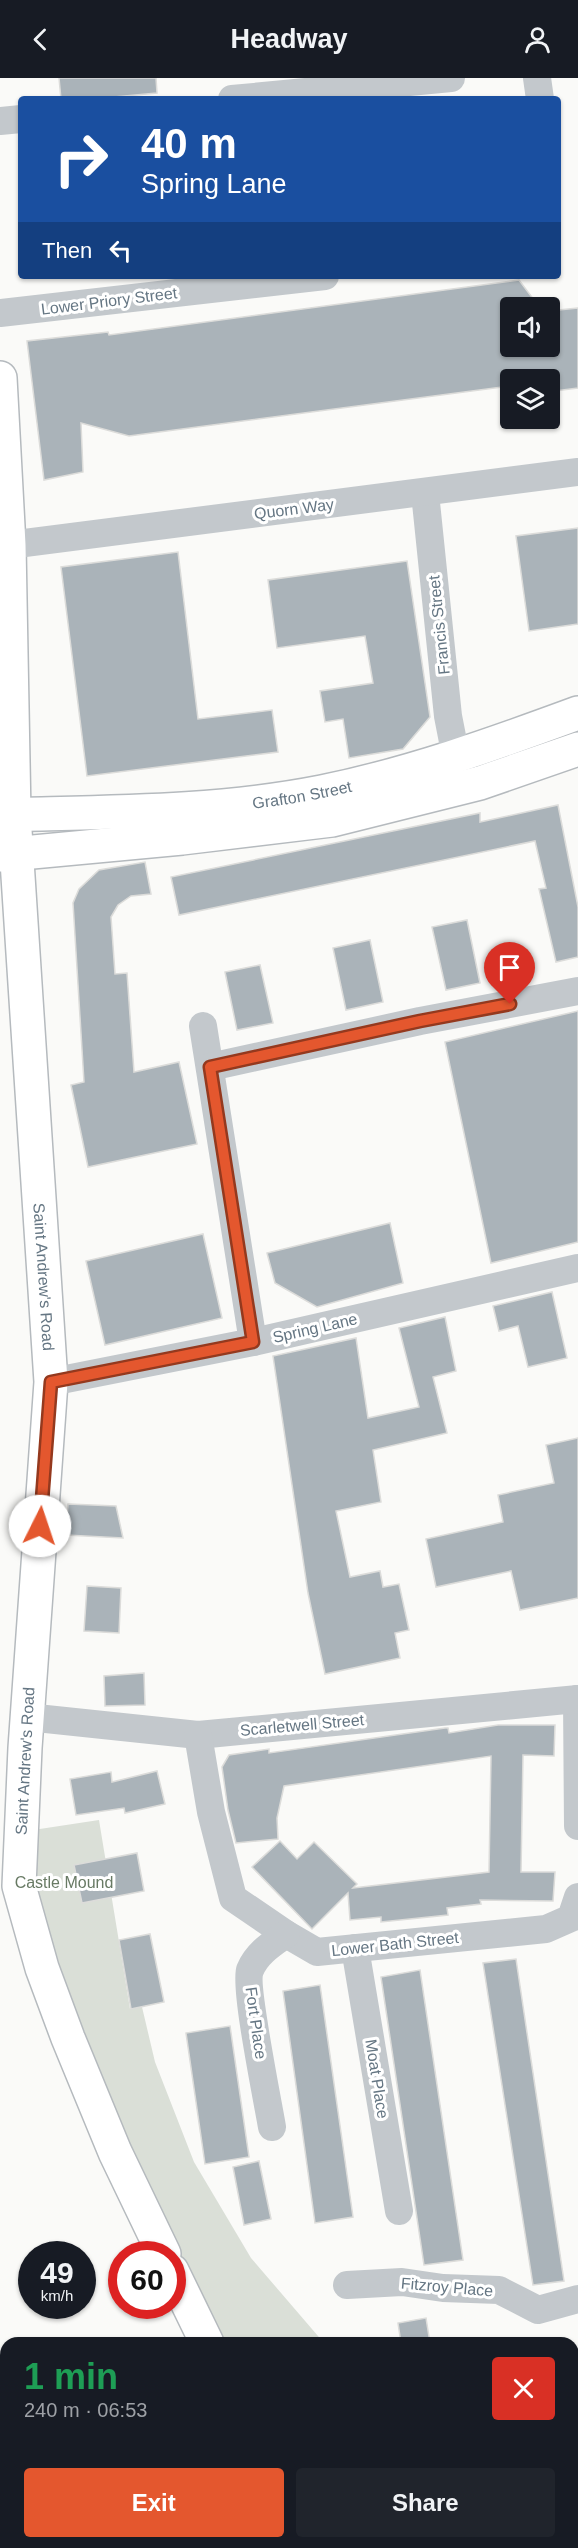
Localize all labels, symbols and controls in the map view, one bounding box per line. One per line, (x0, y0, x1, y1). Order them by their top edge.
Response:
icon: back (24, 23, 57, 56)
icon: person (521, 23, 554, 56)
text: Headway (230, 24, 348, 54)
icon: right (42, 120, 120, 198)
text: 40 m (141, 120, 237, 167)
text: Spring Lane (141, 169, 287, 199)
icon: left (104, 234, 137, 267)
text: Then (42, 238, 92, 263)
street label: Lower Priory Street (40, 284, 179, 318)
map controls (500, 297, 560, 429)
button: sound (500, 297, 560, 357)
button: layers (500, 369, 560, 429)
street label: Quorn Way (253, 496, 335, 522)
street label: Francis Street (425, 574, 453, 675)
street label: Grafton Street (251, 777, 354, 811)
pin (484, 942, 535, 1004)
icon: arrive (493, 951, 526, 984)
street label: Saint Andrew's Road (31, 1202, 57, 1351)
street label: Spring Lane (271, 1310, 359, 1346)
position arrow (8, 1494, 72, 1558)
street label: Saint Andrew's Road (13, 1687, 37, 1835)
street label: Scarletwell Street (239, 1711, 365, 1739)
park label: Castle Mound (15, 1874, 113, 1891)
street label: Lower Bath Street (330, 1929, 460, 1959)
street label: Fort Place (243, 1986, 270, 2060)
street label: Moat Place (362, 2038, 392, 2120)
speed limit sign: 60 (108, 2241, 186, 2319)
text: 49 (40, 2256, 74, 2289)
street label: Fitzroy Place (400, 2275, 494, 2300)
text: km/h (41, 2287, 73, 2304)
text: 1 min (24, 2356, 118, 2397)
button: close (492, 2357, 555, 2420)
text: 240 m · 06:53 (24, 2399, 147, 2421)
button: Exit (24, 2468, 284, 2537)
button: Share (296, 2468, 555, 2537)

